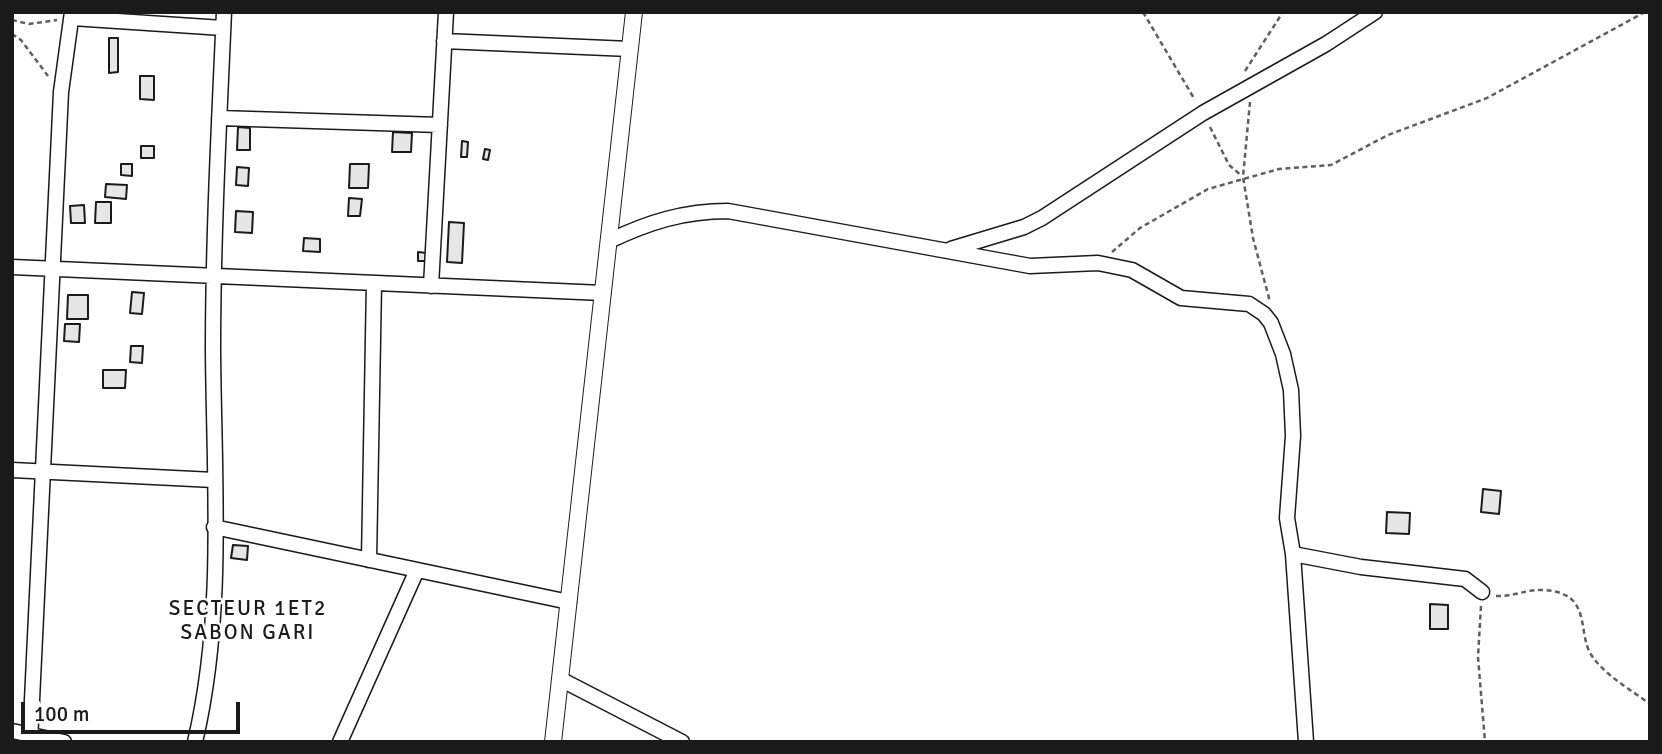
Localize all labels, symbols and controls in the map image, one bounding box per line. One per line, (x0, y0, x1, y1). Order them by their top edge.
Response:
district label: SECTEUR 1ET2 SABON GARI (170, 596, 326, 646)
scale bar (24, 688, 243, 732)
text: 100 m (34, 701, 89, 727)

